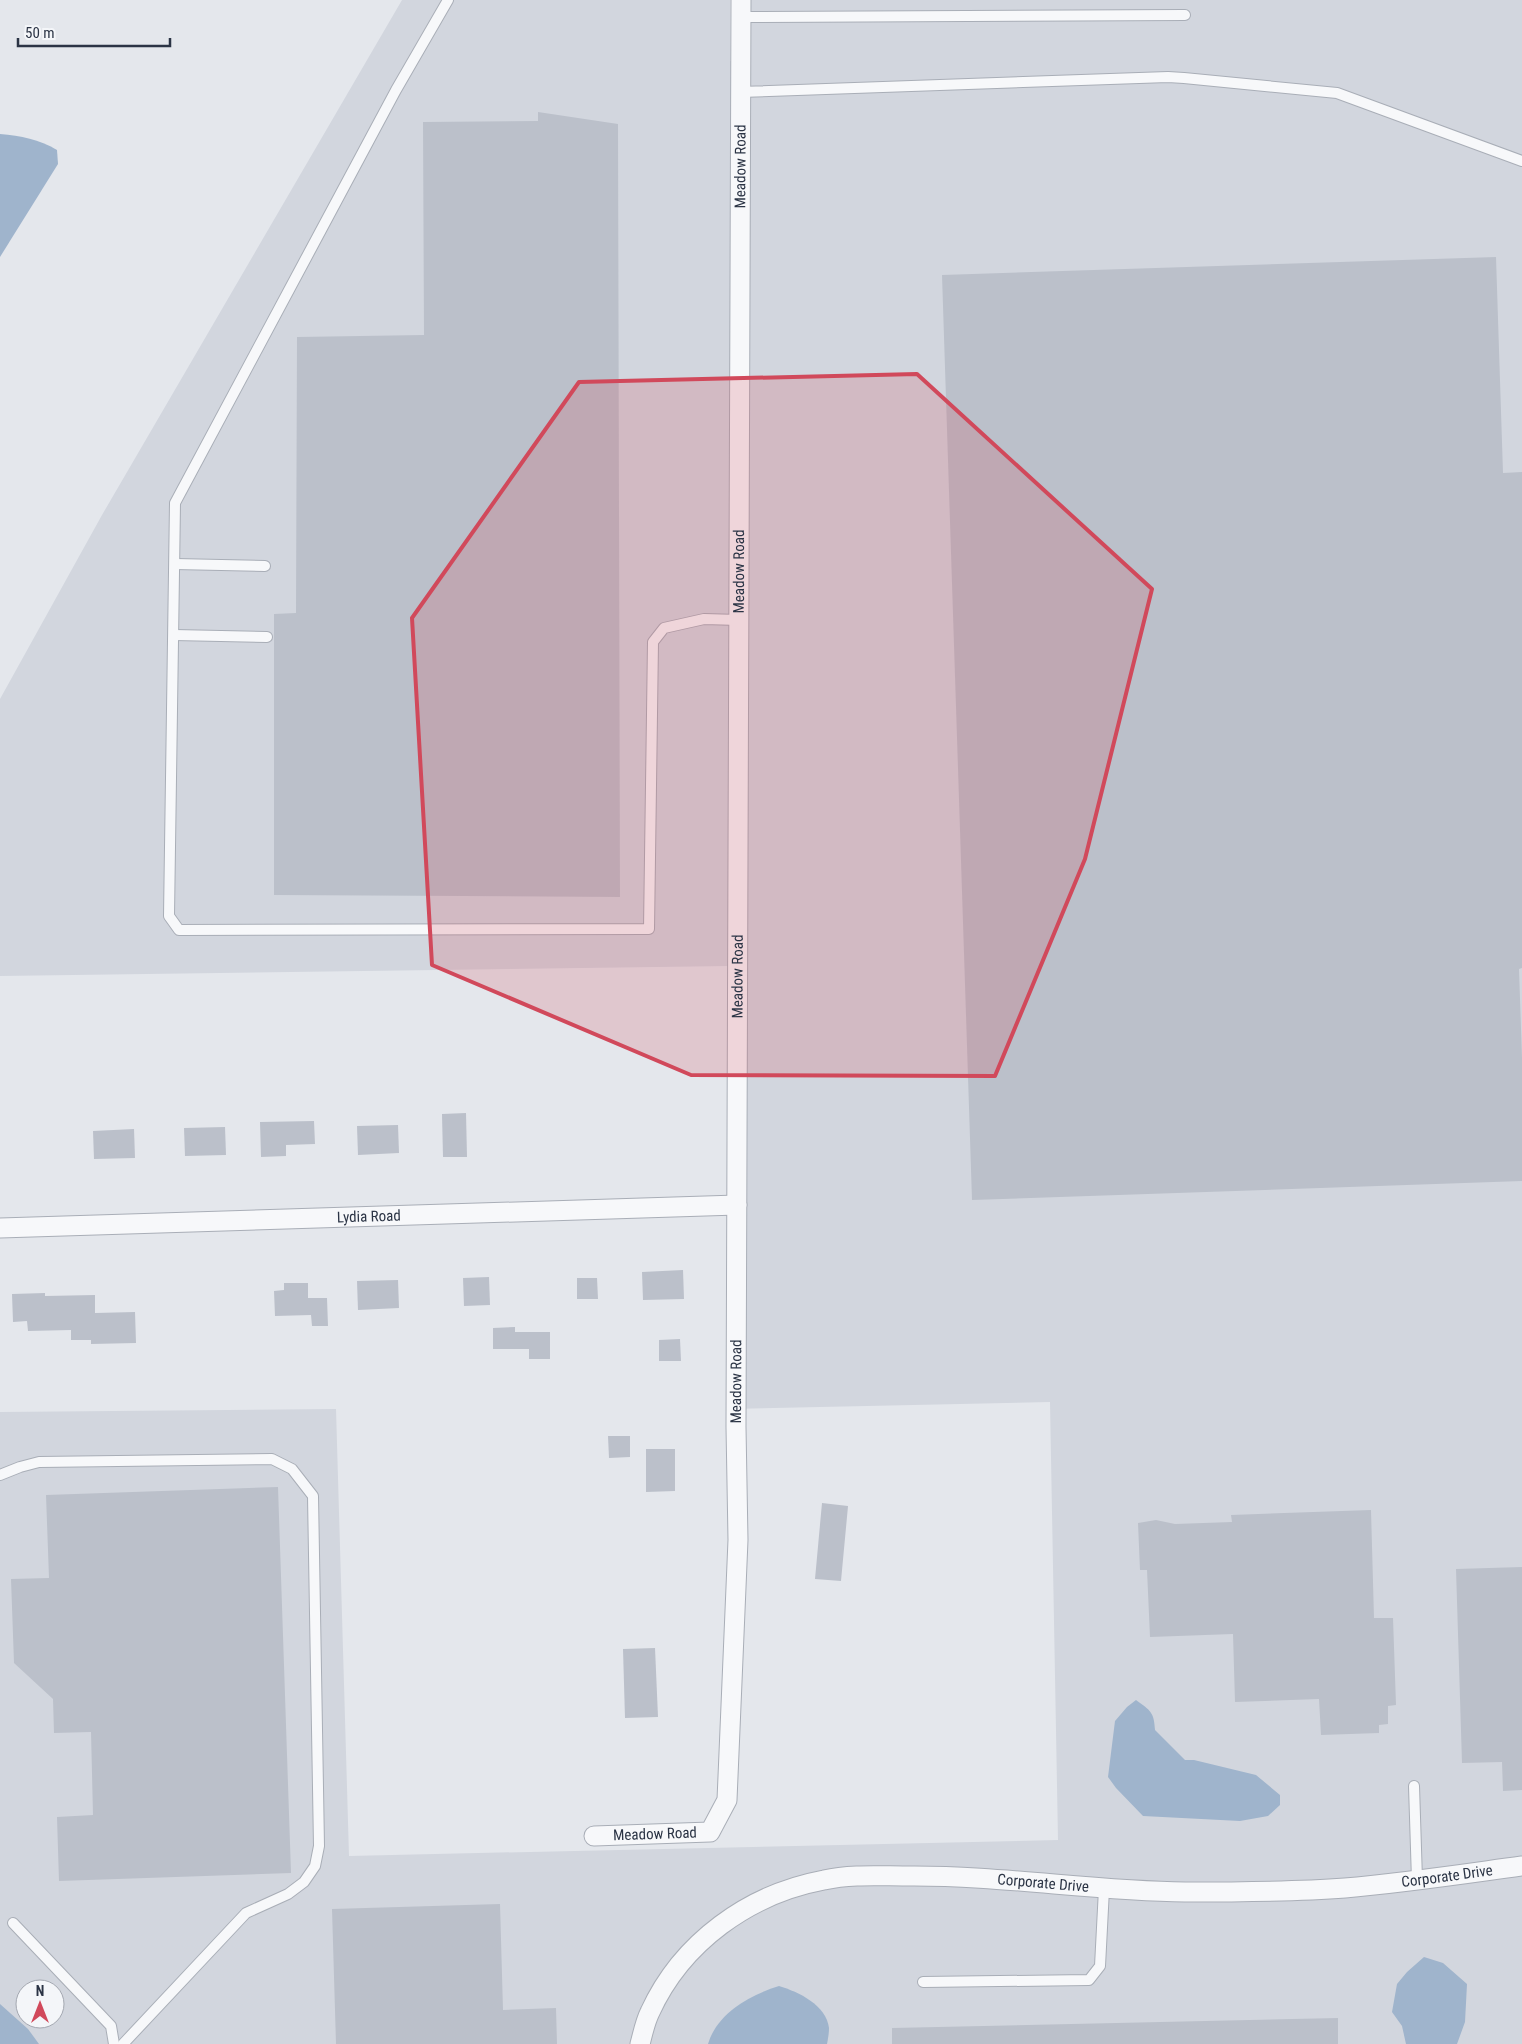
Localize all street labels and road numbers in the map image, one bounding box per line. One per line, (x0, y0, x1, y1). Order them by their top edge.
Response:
street label: Meadow Road (731, 125, 750, 209)
street label: Meadow Road (730, 530, 748, 614)
street label: Meadow Road (728, 935, 747, 1019)
street label: Lydia Road (337, 1206, 401, 1226)
street label: Meadow Road (727, 1340, 745, 1424)
street label: Meadow Road (613, 1823, 697, 1844)
street label: Corporate Drive (1400, 1861, 1494, 1891)
street label: Corporate Drive (997, 1870, 1090, 1896)

